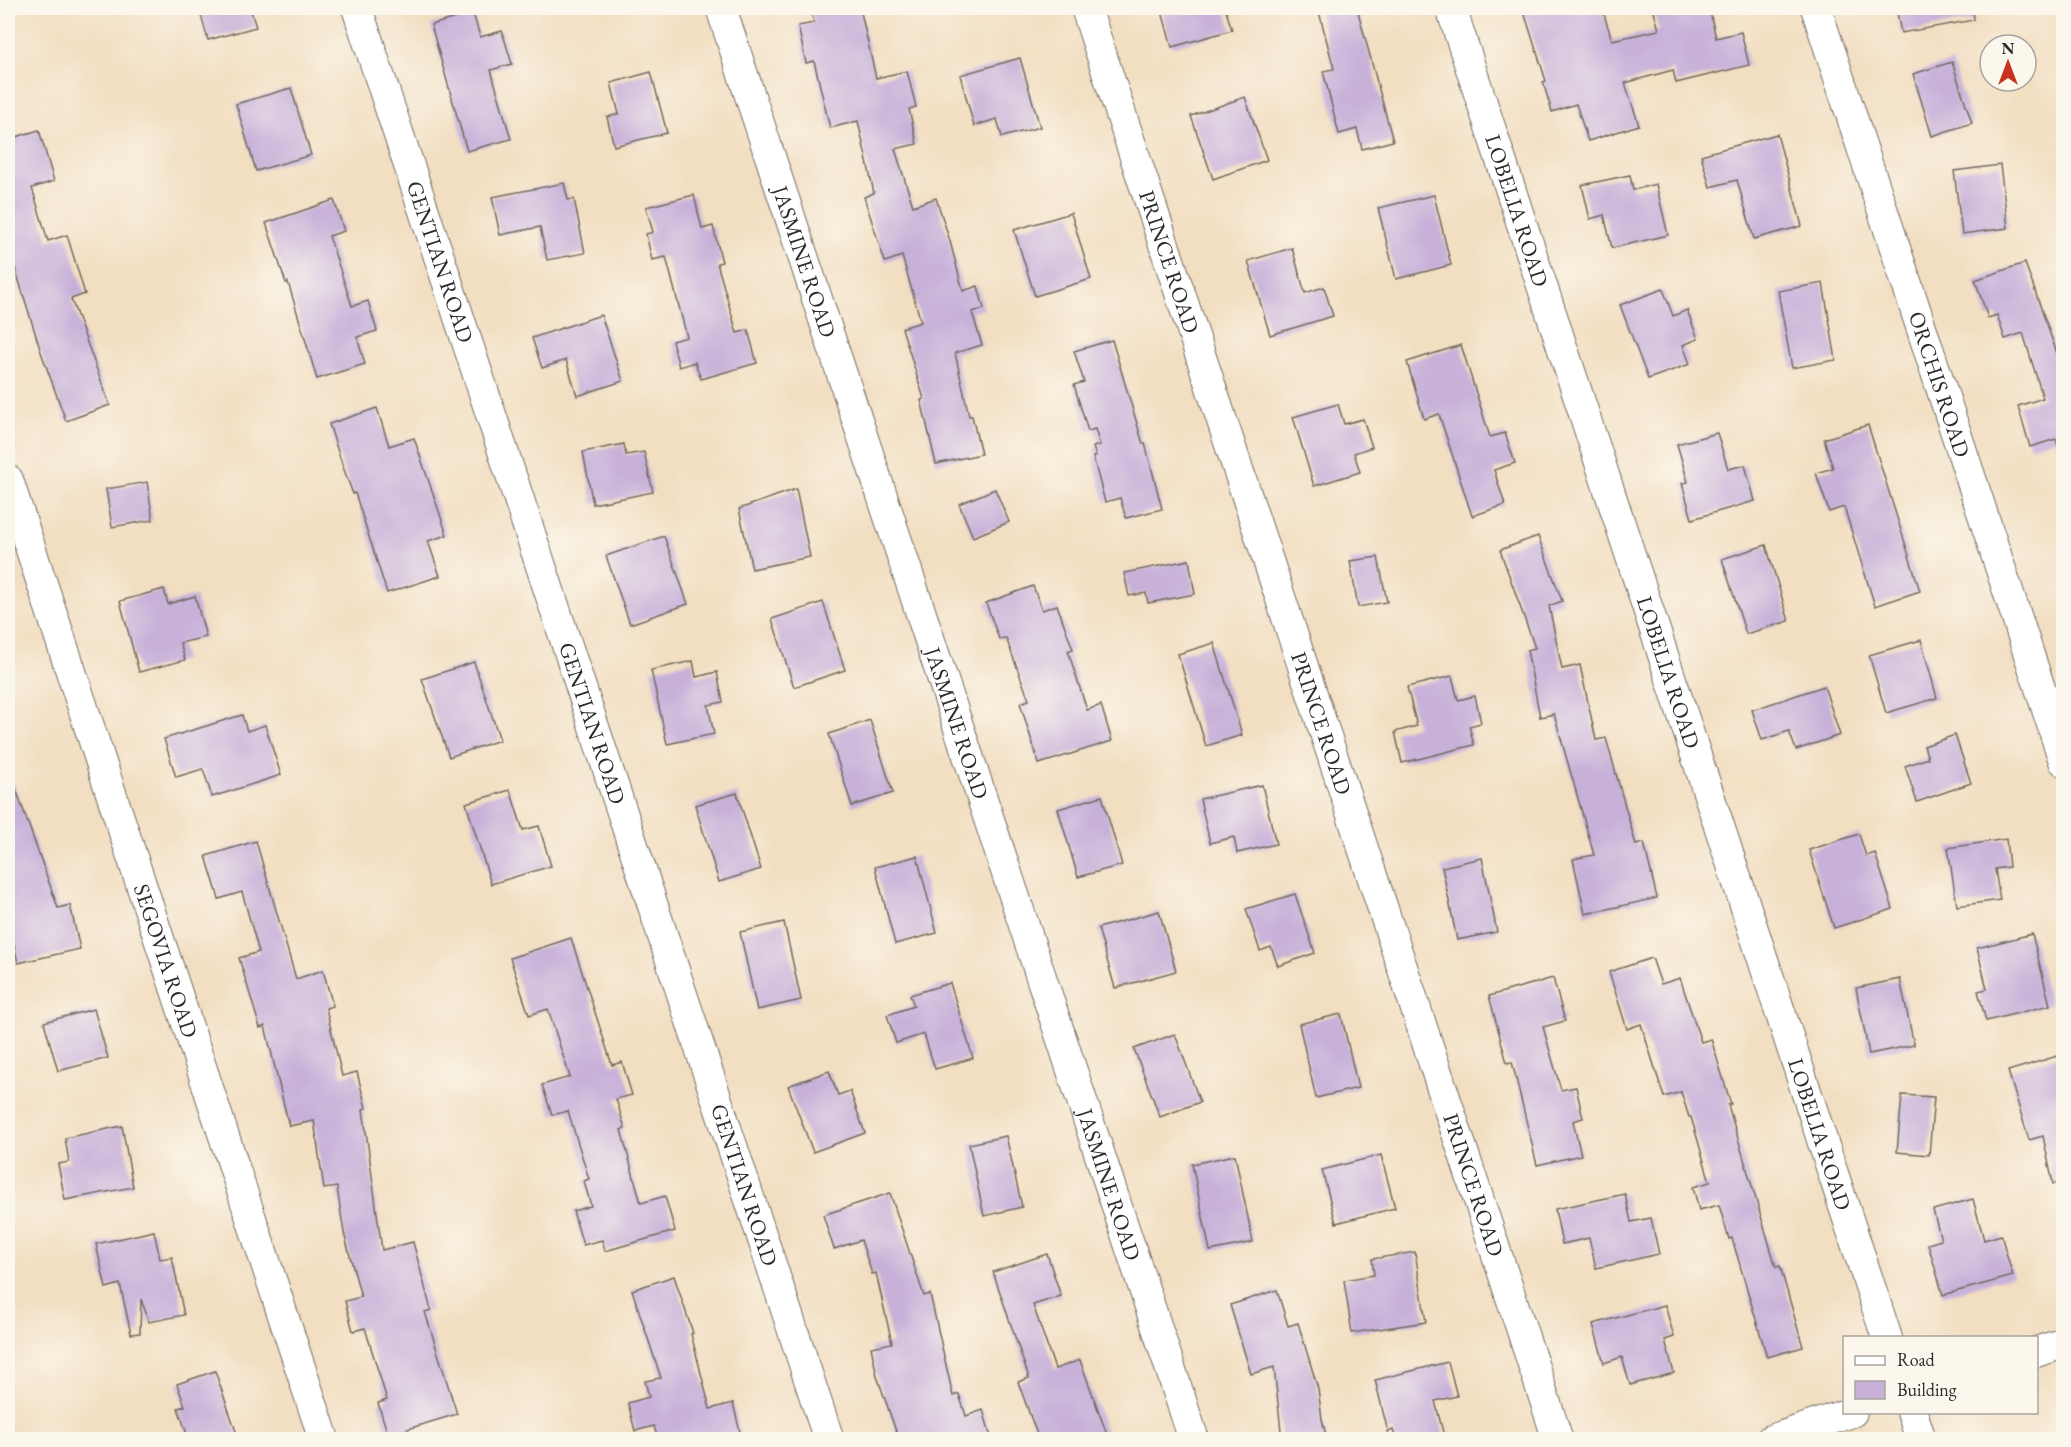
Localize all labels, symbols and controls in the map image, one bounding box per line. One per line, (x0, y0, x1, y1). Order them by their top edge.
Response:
north arrow (1978, 33, 2038, 93)
text: N (2002, 38, 2015, 59)
street label: LOBELIA ROAD (1479, 131, 1556, 290)
street label: GENTIAN ROAD (400, 177, 481, 346)
street label: JASMINE ROAD (766, 180, 843, 341)
street label: PRINCE ROAD (1133, 186, 1207, 337)
street label: ORCHIS ROAD (1902, 308, 1977, 461)
street label: LOBELIA ROAD (1630, 592, 1707, 752)
street label: GENTIAN ROAD (553, 638, 633, 808)
street label: JASMINE ROAD (918, 641, 996, 803)
street label: PRINCE ROAD (1285, 648, 1359, 798)
street label: SEGOVIA ROAD (127, 880, 205, 1041)
street label: LOBELIA ROAD (1782, 1054, 1859, 1214)
street label: GENTIAN ROAD (705, 1100, 785, 1269)
street label: JASMINE ROAD (1070, 1103, 1148, 1264)
street label: PRINCE ROAD (1437, 1109, 1511, 1260)
legend (1843, 1336, 2038, 1414)
text: Road (1897, 1348, 1936, 1371)
text: Building (1897, 1378, 1957, 1401)

